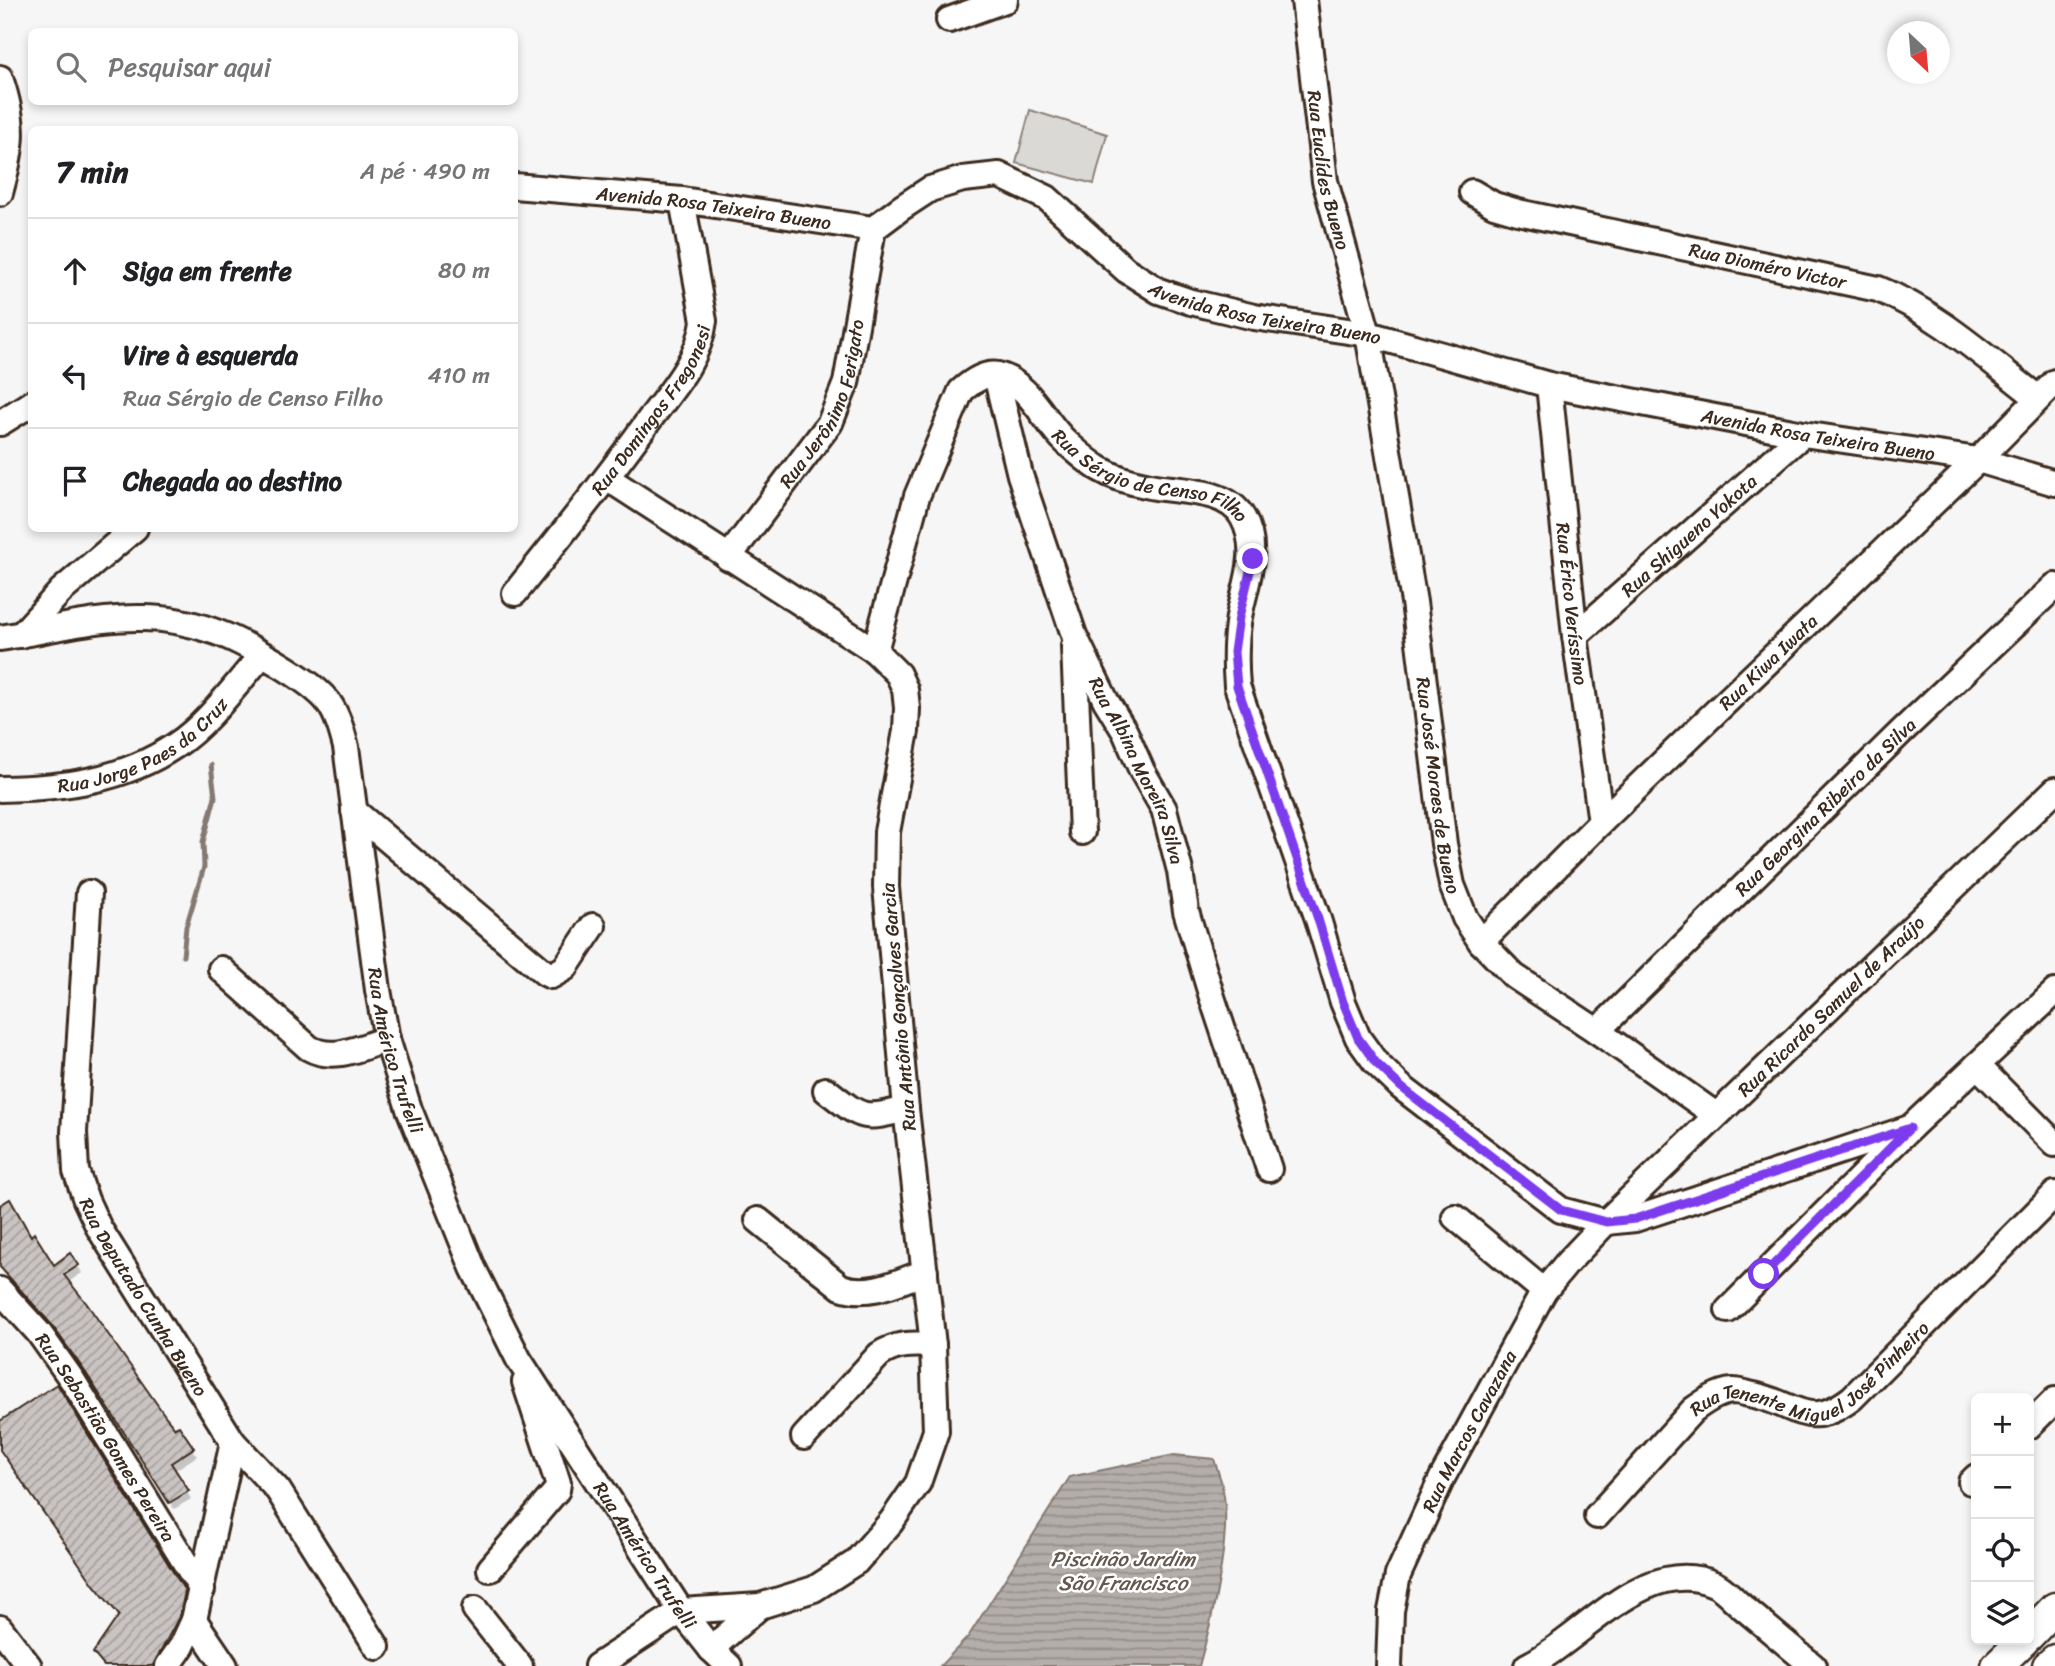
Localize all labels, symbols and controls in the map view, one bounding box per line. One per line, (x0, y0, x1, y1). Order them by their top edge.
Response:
north arrow (1887, 21, 1950, 84)
search box (28, 28, 518, 105)
text: Pesquisar aqui (108, 44, 271, 90)
icon: search (52, 48, 90, 86)
street label: Rua Euclídes Bueno (1298, 89, 1360, 254)
text: 7 min (56, 145, 128, 199)
text: A pé · 490 m (360, 151, 490, 192)
street label: Avenida Rosa Teixeira Bueno (594, 177, 834, 239)
street label: Rua Dioméro Victor (1686, 233, 1851, 299)
text: Siga em frente (123, 248, 292, 294)
text: 80 m (438, 250, 490, 291)
icon: ahead (56, 252, 94, 290)
street label: Avenida Rosa Teixeira Bueno (1141, 272, 1385, 354)
street label: Rua Jerônimo Ferigato (770, 317, 874, 495)
street label: Rua Domingos Fregonesi (582, 321, 720, 503)
text: Vire à esquerda (123, 332, 298, 378)
text: 410 m (428, 355, 490, 396)
icon: left (56, 357, 94, 395)
text: Rua Sérgio de Censo Filho (123, 378, 383, 419)
street label: Avenida Rosa Teixeira Bueno (1697, 399, 1938, 470)
street label: Rua Sérgio de Censo Filho (1043, 421, 1258, 529)
text: Chegada ao destino (123, 458, 342, 504)
icon: arrive (56, 462, 94, 500)
street label: Rua Shigueno Yokota (1613, 465, 1765, 605)
street label: Rua Érico Veríssimo (1546, 521, 1598, 688)
route end (1237, 543, 1268, 574)
street label: Rua Kiwa Iwata (1711, 606, 1826, 718)
street label: Rua Albina Moreira Silva (1080, 671, 1194, 869)
street label: Rua José Moraes de Bueno (1406, 675, 1470, 899)
street label: Rua Jorge Paes da Cruz (56, 689, 237, 802)
street label: Rua Georgina Ribeiro da Silva (1727, 709, 1925, 904)
street label: Rua Antônio Gonçalves Garcia (871, 881, 926, 1132)
street label: Rua Ricardo Samuel de Araújo (1729, 907, 1933, 1105)
street label: Rua Américo Trufelli (358, 966, 433, 1139)
street label: Rua Deputado Cunha Bueno (70, 1192, 217, 1403)
route start (1748, 1258, 1779, 1289)
street label: Rua Tenente Miguel José Pinheiro (1682, 1313, 1938, 1431)
street label: Rua Sebastião Gomes Pereira (27, 1326, 185, 1549)
street label: Rua Marcos Cavazana (1412, 1344, 1526, 1518)
map controls (1971, 1393, 2034, 1645)
button: + (1971, 1393, 2034, 1456)
button: − (1971, 1456, 2034, 1519)
street label: Rua Américo Trufelli (584, 1475, 706, 1637)
button: locate (1971, 1519, 2034, 1582)
water label: Piscinão Jardim São Francisco (1051, 1540, 1197, 1602)
button: layers (1971, 1582, 2034, 1645)

